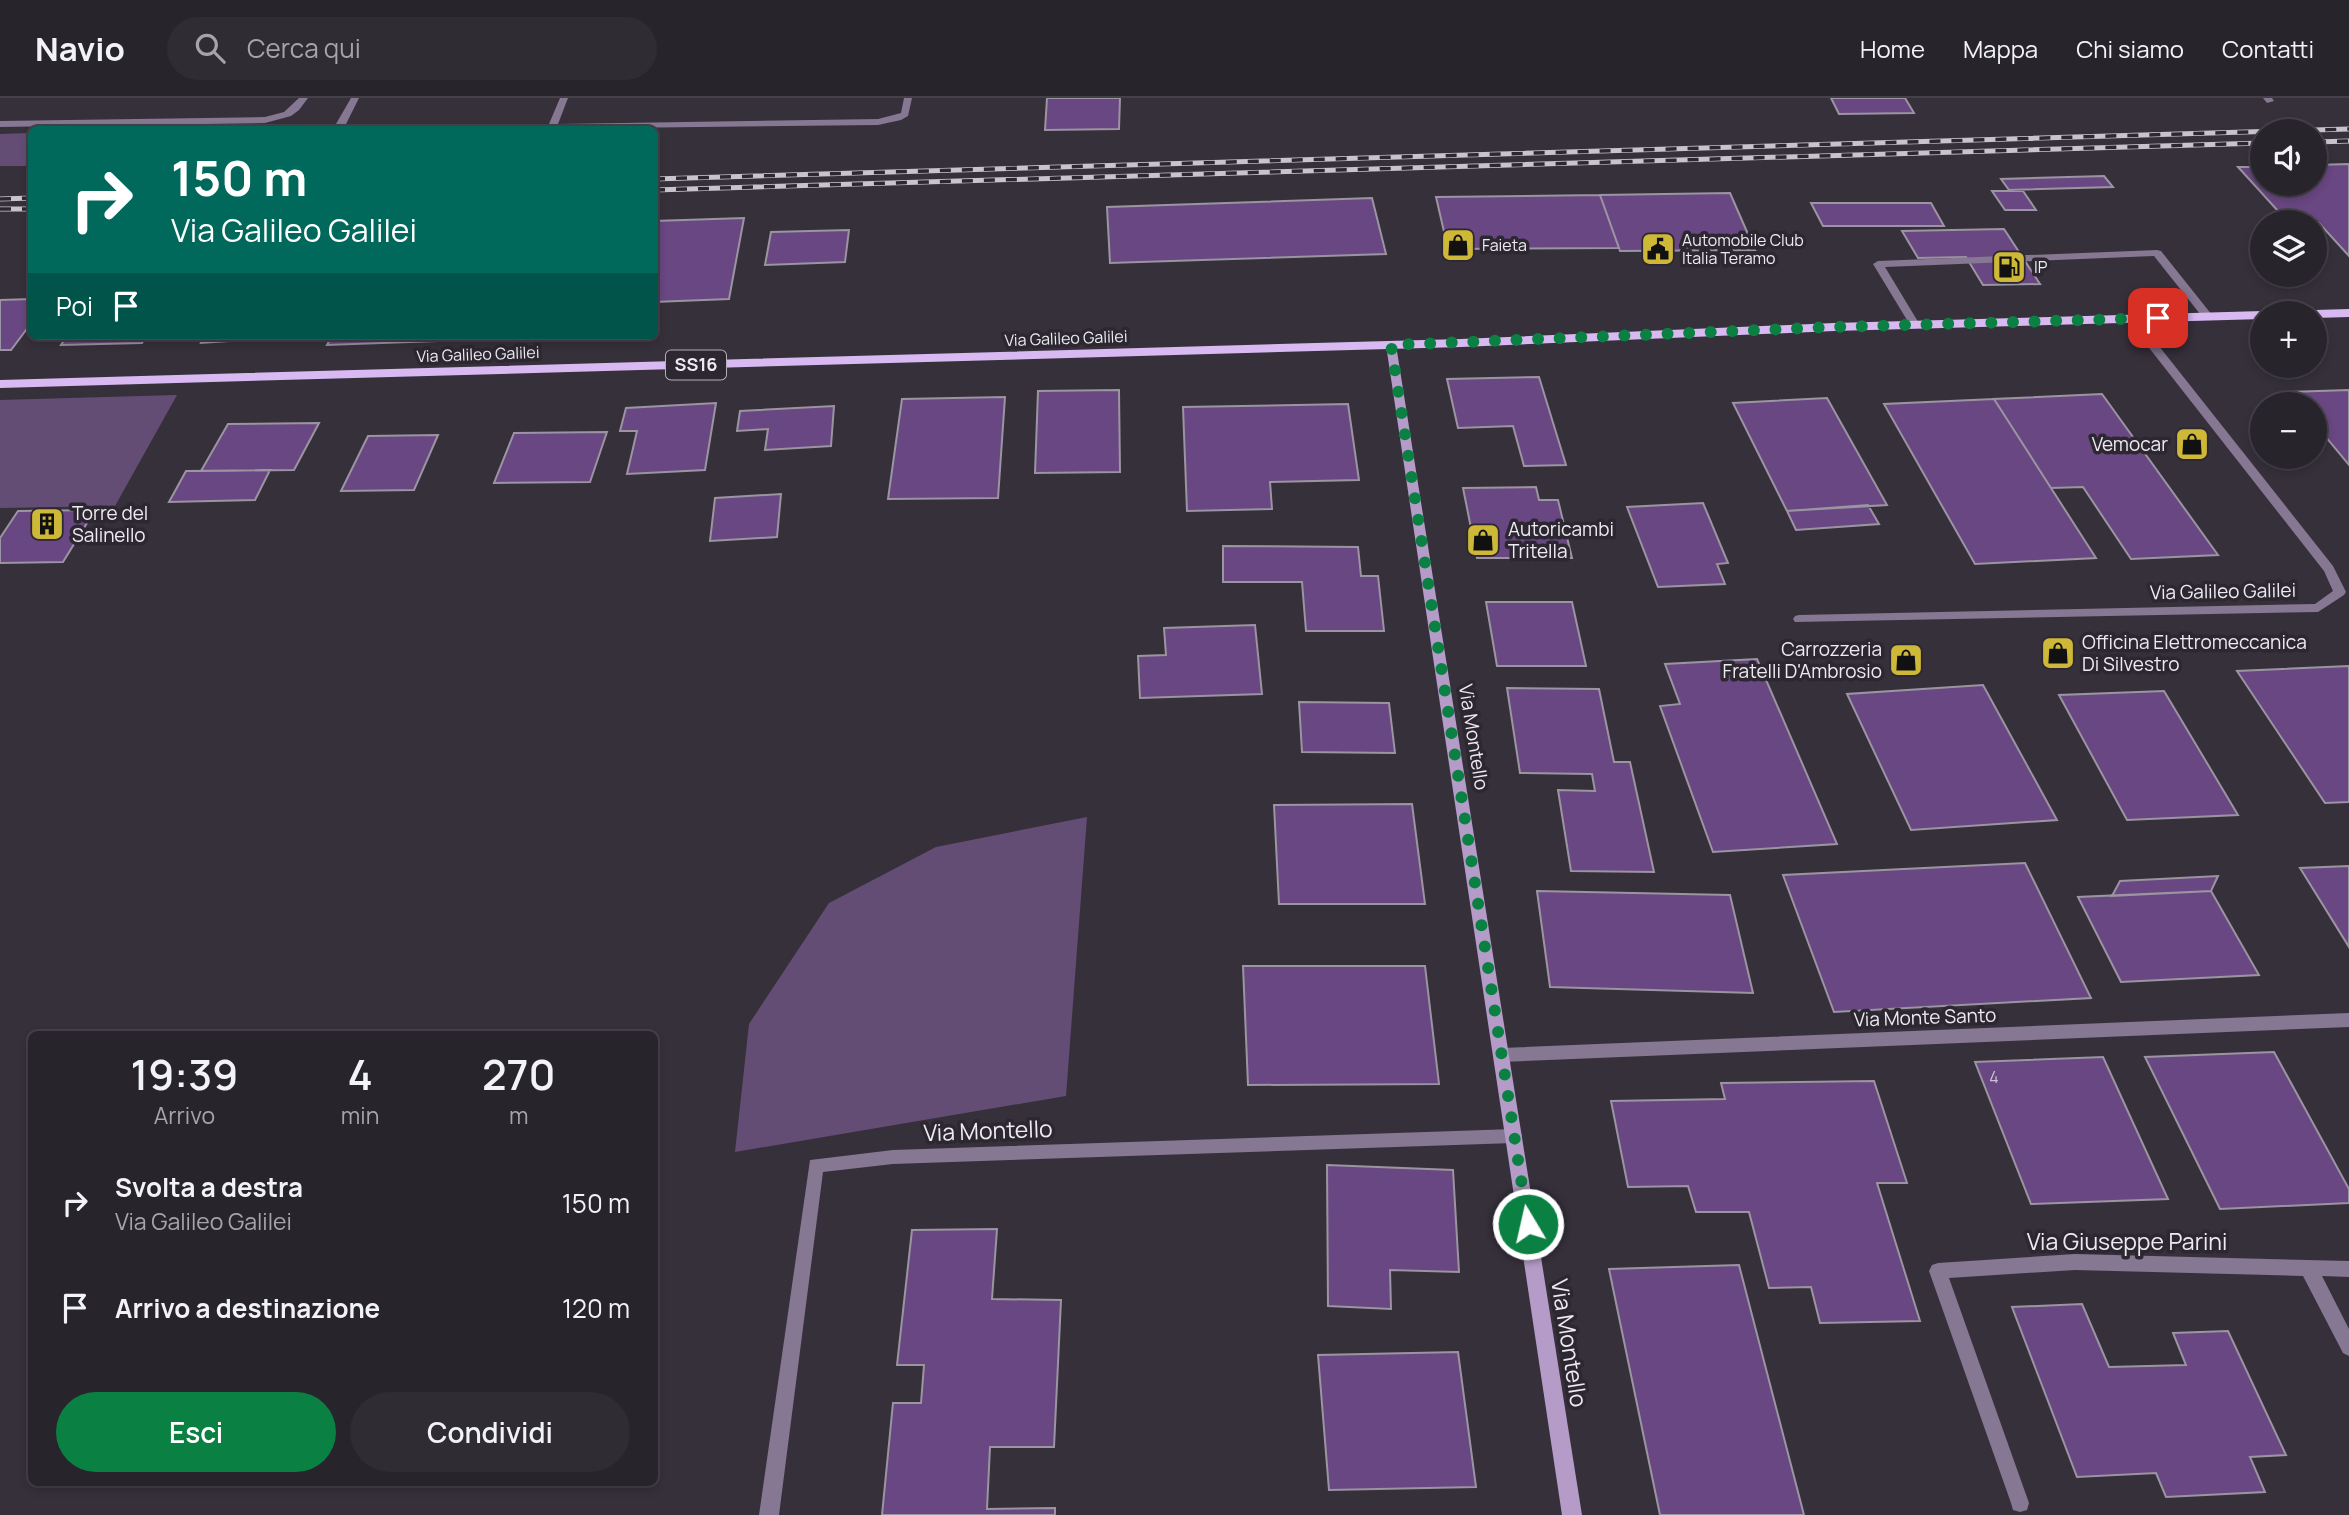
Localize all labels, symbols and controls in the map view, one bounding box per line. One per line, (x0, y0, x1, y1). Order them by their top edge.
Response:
search box (167, 17, 657, 80)
text: Navio (35, 26, 125, 71)
icon: search (191, 29, 229, 67)
text: Cerca qui (247, 30, 361, 66)
text: Home (1860, 32, 1925, 65)
text: Mappa (1963, 32, 2038, 65)
text: Chi siamo (2076, 32, 2184, 65)
text: Contatti (2222, 32, 2314, 65)
map controls (2250, 119, 2327, 469)
button: sound (2250, 119, 2327, 196)
text: 150 m (171, 144, 307, 211)
icon: right (56, 154, 147, 245)
text: Via Galileo Galilei (171, 208, 417, 252)
button: layers (2250, 210, 2327, 287)
shop icon: Faieta (1439, 226, 1477, 264)
place label: Automobile Club Italia Teramo (1682, 229, 1804, 269)
public building icon: Automobile Club Italia Teramo (1639, 230, 1677, 268)
place label: Faieta (1482, 234, 1527, 256)
fuel station icon: IP (1990, 248, 2028, 286)
place label: IP (2034, 256, 2048, 278)
icon: arrive (107, 287, 145, 325)
text: Poi (56, 288, 93, 324)
pin (2128, 288, 2188, 348)
icon: arrive (2139, 299, 2177, 337)
button: + (2250, 301, 2327, 378)
street label: Via Galileo Galilei (1004, 325, 1128, 351)
street label: Via Galileo Galilei (416, 341, 540, 367)
road number: SS16 (666, 351, 726, 380)
button: − (2250, 392, 2327, 469)
shop icon: Vemocar (2173, 425, 2211, 463)
place label: Vemocar (2092, 431, 2168, 457)
place label: Torre del Salinello (72, 500, 148, 548)
building icon: Torre del Salinello (28, 505, 66, 543)
place label: Autoricambi Tritella (1508, 516, 1614, 564)
shop icon: Autoricambi Tritella (1464, 521, 1502, 559)
street label: Via Galileo Galilei (2150, 577, 2296, 605)
place label: Officina Elettromeccanica Di Silvestro (2082, 629, 2307, 677)
shop icon: Officina Elettromeccanica Di Silvestro (2039, 634, 2077, 672)
place label: Carrozzeria Fratelli D'Ambrosio (1723, 636, 1882, 684)
shop icon: Carrozzeria Fratelli D'Ambrosio (1887, 641, 1925, 679)
street label: Via Montello (1453, 682, 1495, 792)
street label: Via Monte Santo (1853, 1002, 1997, 1032)
text: 19:39 (131, 1045, 238, 1103)
text: 4 (347, 1045, 373, 1103)
text: 270 (482, 1045, 555, 1103)
house number: 4 (1989, 1066, 1999, 1088)
text: Arrivo (154, 1099, 215, 1131)
text: min (341, 1099, 379, 1131)
text: m (509, 1099, 528, 1131)
street label: Via Montello (923, 1112, 1053, 1148)
text: Svolta a destra (115, 1169, 303, 1205)
icon: right (56, 1184, 94, 1222)
text: 150 m (562, 1185, 630, 1221)
position arrow (1491, 1187, 1565, 1261)
text: Via Galileo Galilei (115, 1205, 292, 1237)
street label: Via Giuseppe Parini (2027, 1225, 2227, 1257)
street label: Via Montello (1544, 1276, 1596, 1409)
icon: arrive (56, 1289, 94, 1327)
text: Arrivo a destinazione (115, 1290, 380, 1326)
text: 120 m (562, 1290, 630, 1326)
button: Esci (56, 1392, 336, 1472)
button: Condividi (350, 1392, 630, 1472)

